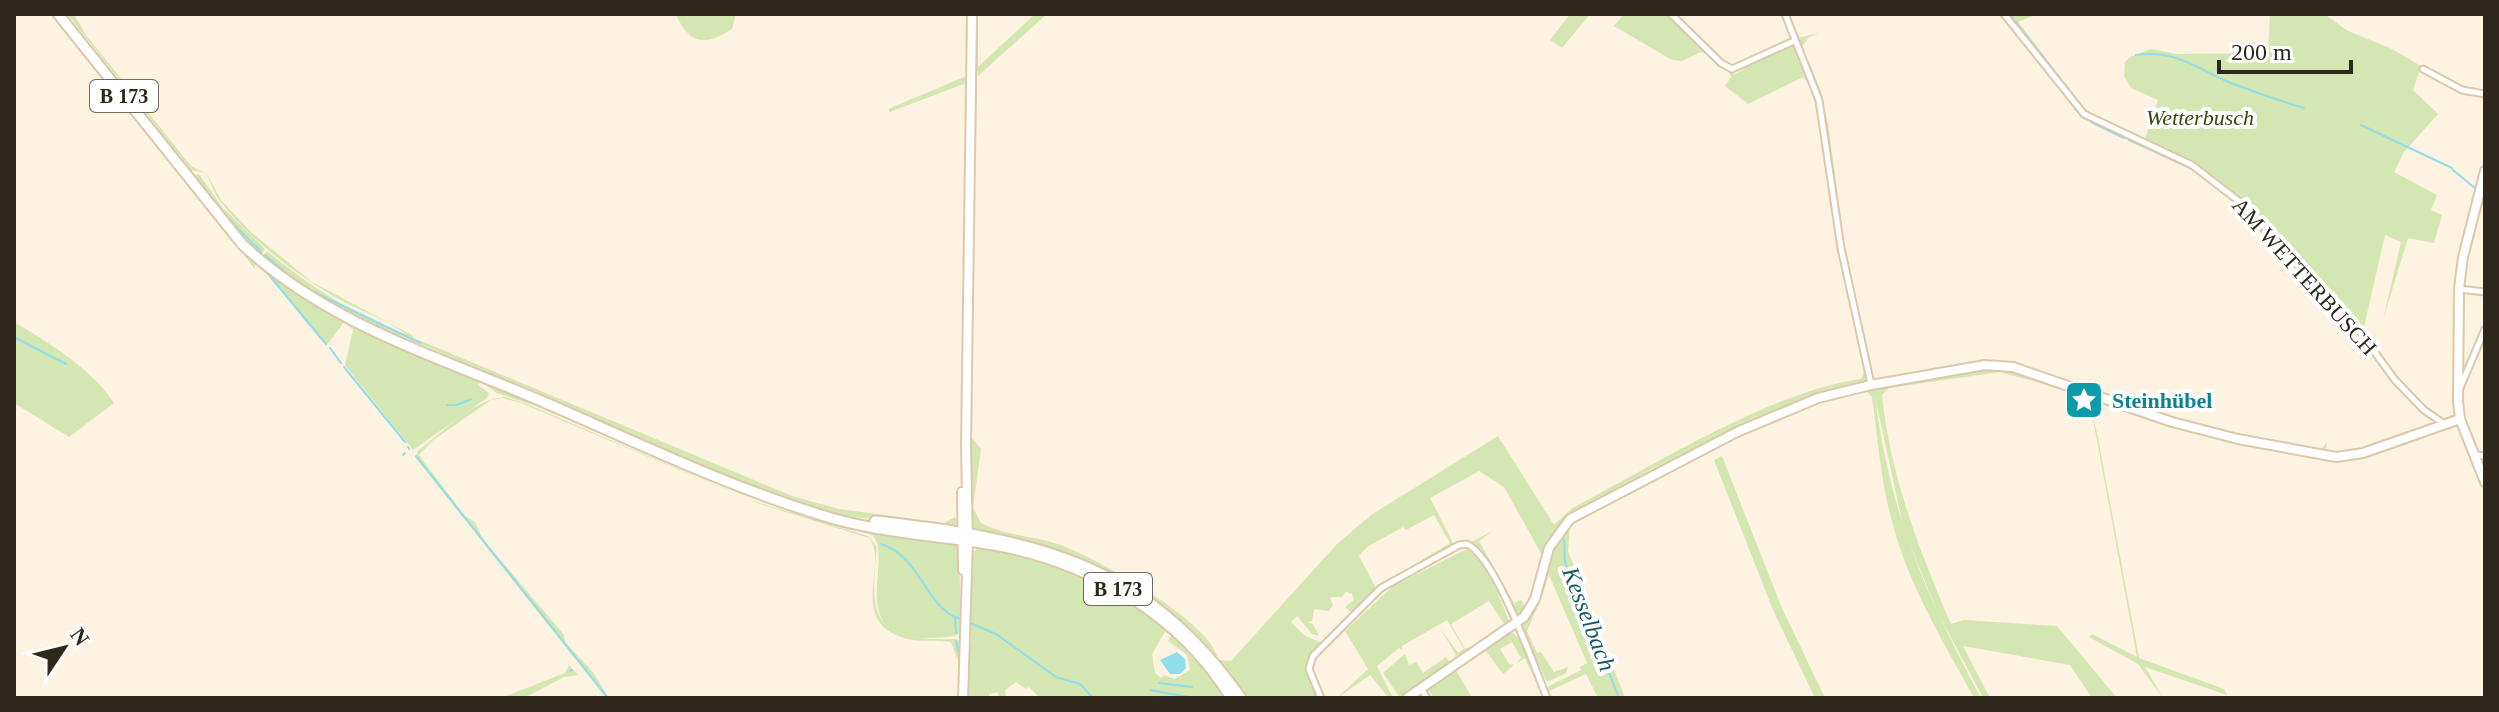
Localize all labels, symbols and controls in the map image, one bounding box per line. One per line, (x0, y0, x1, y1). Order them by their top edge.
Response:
scale bar (2219, 24, 2351, 74)
text: 200 m (2231, 39, 2292, 65)
road number: B 173 (90, 80, 158, 112)
park label: Wetterbusch (2146, 105, 2254, 130)
street label: AM WETTERBUSCH (2227, 193, 2382, 360)
place icon: Steinhübel (2063, 379, 2105, 421)
place label: Steinhübel (2112, 388, 2212, 413)
water label: Kesselbach (1557, 562, 1621, 675)
road number: B 173 (1084, 573, 1152, 605)
north arrow (24, 608, 104, 688)
text: N (65, 623, 95, 651)

